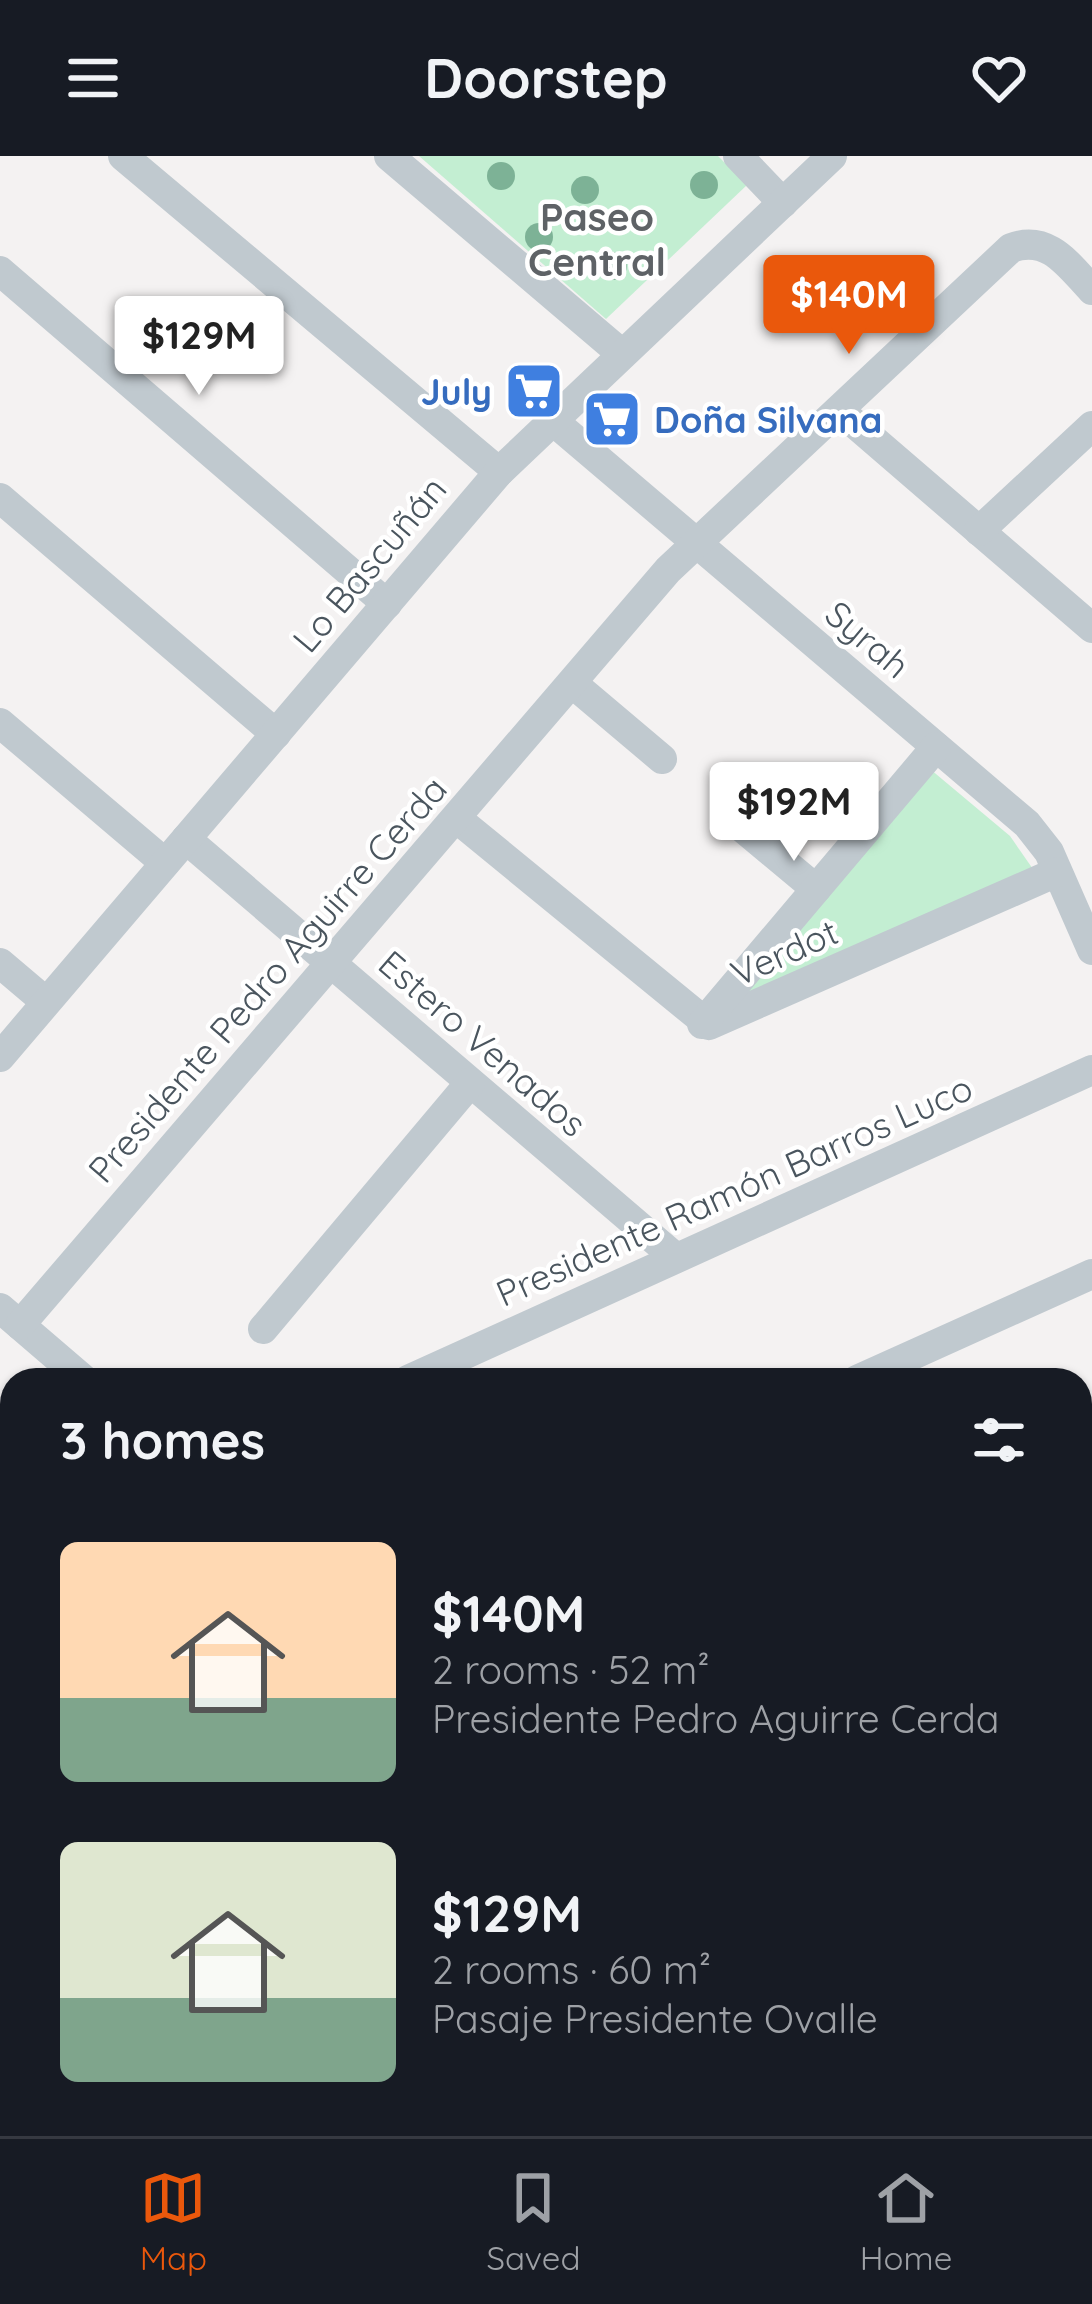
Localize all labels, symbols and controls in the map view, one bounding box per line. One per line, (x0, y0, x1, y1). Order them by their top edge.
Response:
text: Doorstep (424, 44, 668, 112)
icon: menu (60, 45, 126, 111)
icon: heart (966, 45, 1032, 111)
district label: Paseo Central (528, 192, 666, 286)
pin: $140M (765, 255, 933, 357)
text: $140M (790, 269, 908, 318)
pin: $129M (115, 296, 283, 398)
text: $129M (142, 310, 256, 359)
supermarket icon: July (503, 360, 565, 422)
place label: July (421, 369, 492, 414)
supermarket icon: Doña Silvana (581, 388, 643, 450)
place label: Doña Silvana (654, 397, 882, 442)
street label: Lo Bascuñán (283, 467, 455, 661)
street label: Syrah (817, 591, 919, 687)
pin: $192M (710, 762, 878, 864)
street label: Presidente Pedro Aguirre Cerda (78, 767, 456, 1191)
text: $192M (737, 776, 851, 825)
street label: Verdot (724, 909, 844, 995)
street label: Estero Venados (370, 940, 596, 1146)
street label: Presidente Ramón Barros Luco (489, 1064, 979, 1316)
icon: filters (966, 1407, 1032, 1473)
text: 3 homes (60, 1408, 265, 1472)
text: $140M (432, 1581, 585, 1645)
icon: home (156, 1590, 300, 1734)
text: 2 rooms · 52 m² (432, 1645, 710, 1694)
text: Presidente Pedro Aguirre Cerda (432, 1694, 999, 1743)
text: $129M (432, 1881, 582, 1945)
icon: home (156, 1890, 300, 2034)
text: 2 rooms · 60 m² (432, 1945, 711, 1994)
text: Pasaje Presidente Ovalle (432, 1994, 878, 2043)
tab: Map (140, 2165, 207, 2278)
tab: Saved (486, 2165, 580, 2278)
tab: Home (860, 2165, 952, 2278)

